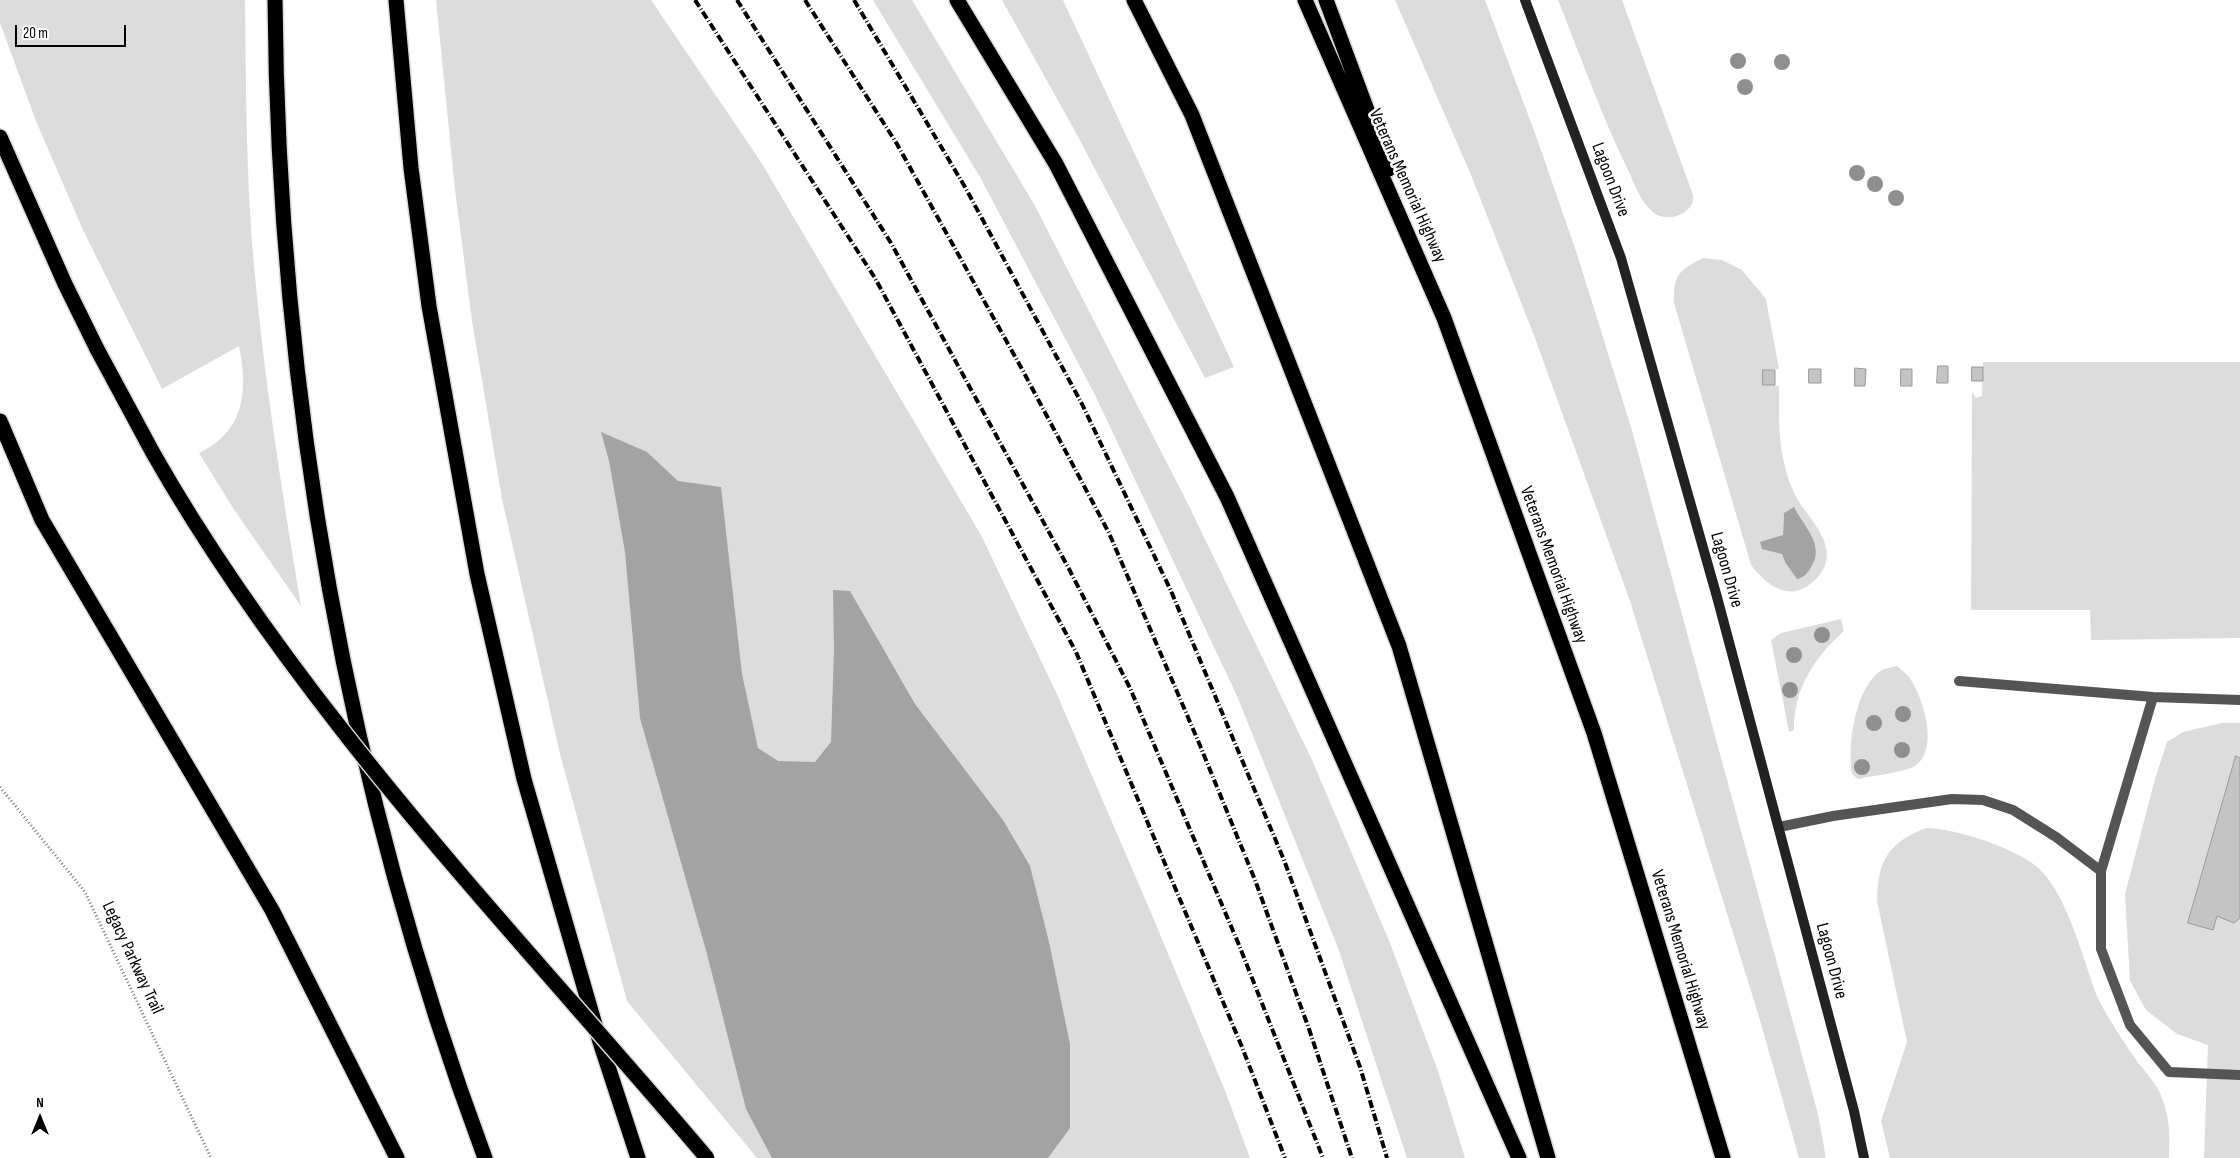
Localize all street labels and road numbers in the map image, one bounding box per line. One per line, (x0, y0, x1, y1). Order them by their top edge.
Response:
street label: Veterans Memorial Highway (1363, 106, 1451, 266)
street label: Lagoon Drive (1586, 140, 1634, 220)
street label: Veterans Memorial Highway (1515, 483, 1591, 647)
street label: Lagoon Drive (1705, 530, 1747, 610)
street label: Veterans Memorial Highway (1645, 868, 1715, 1032)
street label: Legacy Parkway Trail (96, 898, 168, 1018)
street label: Lagoon Drive (1811, 921, 1851, 1001)

